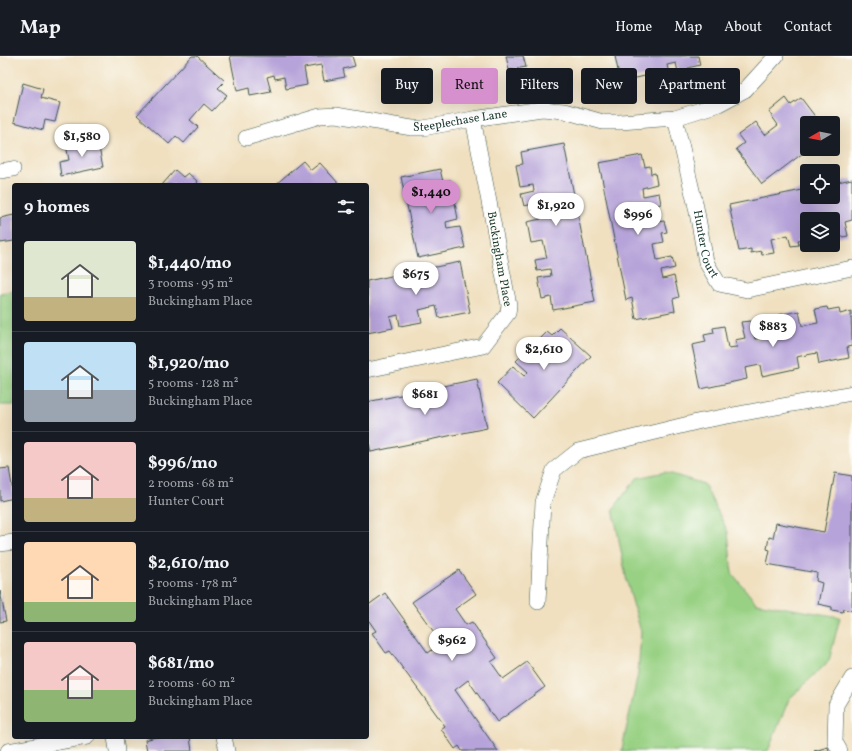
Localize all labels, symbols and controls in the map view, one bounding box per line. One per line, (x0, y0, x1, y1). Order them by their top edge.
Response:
text: Map (20, 15, 61, 41)
text: Home (615, 18, 652, 37)
text: Map (674, 18, 702, 37)
text: About (724, 18, 762, 37)
text: Contact (784, 18, 832, 37)
chip: Buy (381, 68, 433, 104)
chip: Rent (441, 68, 498, 104)
chip: Filters (506, 68, 573, 104)
chip: New (581, 68, 637, 104)
chip: Apartment (645, 68, 740, 104)
street label: Steeplechase Lane (413, 106, 509, 136)
north arrow (800, 116, 840, 156)
map controls (800, 116, 840, 252)
pin: $1,580 (49, 124, 115, 158)
text: $1,580 (63, 128, 101, 146)
button: locate (800, 164, 840, 204)
pin: $1,440 (398, 180, 464, 214)
text: $1,440 (411, 184, 451, 202)
pin: $1,920 (523, 193, 589, 227)
text: 9 homes (24, 196, 90, 219)
icon: filters (335, 196, 357, 218)
text: $1,920 (537, 197, 575, 215)
pin: $996 (614, 202, 662, 236)
text: $996 (623, 206, 653, 224)
street label: Hunter Court (689, 209, 722, 281)
street label: Buckingham Place (483, 210, 515, 308)
button: layers (800, 212, 840, 252)
text: $1,440/mo (148, 252, 231, 275)
icon: home (56, 257, 104, 305)
pin: $675 (392, 262, 440, 296)
text: $675 (403, 266, 429, 284)
text: 3 rooms · 95 m² (148, 275, 233, 293)
text: Buckingham Place (148, 293, 253, 311)
pin: $883 (749, 314, 797, 348)
text: $883 (759, 318, 787, 336)
pin: $2,610 (511, 337, 577, 371)
text: $2,610 (525, 341, 563, 359)
text: $1,920/mo (148, 352, 229, 375)
icon: home (56, 358, 104, 406)
text: 5 rooms · 128 m² (148, 375, 239, 393)
pin: $681 (401, 382, 449, 416)
text: $681 (412, 386, 438, 404)
text: Buckingham Place (148, 393, 253, 411)
text: $996/mo (148, 452, 217, 475)
icon: home (56, 458, 104, 506)
text: 2 rooms · 68 m² (148, 475, 234, 493)
text: Hunter Court (148, 493, 224, 511)
text: $2,610/mo (148, 552, 229, 575)
icon: home (56, 558, 104, 606)
text: 5 rooms · 178 m² (148, 575, 237, 593)
text: Buckingham Place (148, 593, 253, 611)
pin: $962 (428, 628, 476, 662)
text: $962 (438, 632, 466, 650)
text: $681/mo (148, 652, 214, 675)
icon: home (56, 658, 104, 706)
text: 2 rooms · 60 m² (148, 675, 235, 693)
text: Buckingham Place (148, 693, 253, 711)

